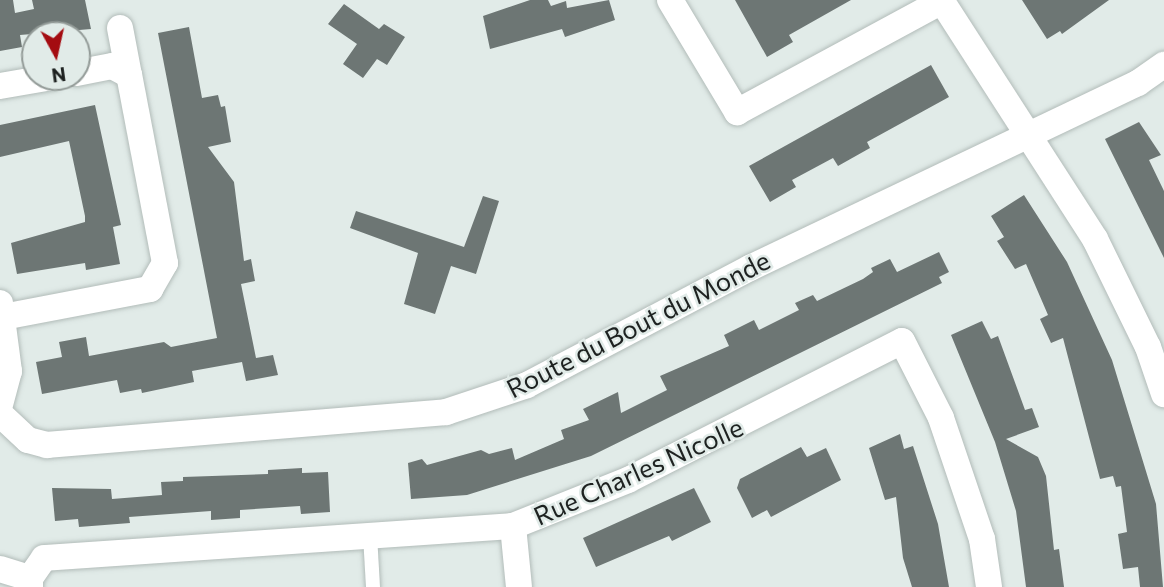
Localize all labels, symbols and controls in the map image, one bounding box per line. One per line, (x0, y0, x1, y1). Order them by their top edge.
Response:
north arrow (21, 21, 91, 91)
text: N (50, 63, 67, 88)
street label: Route du Bout du Monde (501, 244, 775, 404)
street label: Rue Charles Nicolle (528, 411, 748, 531)

